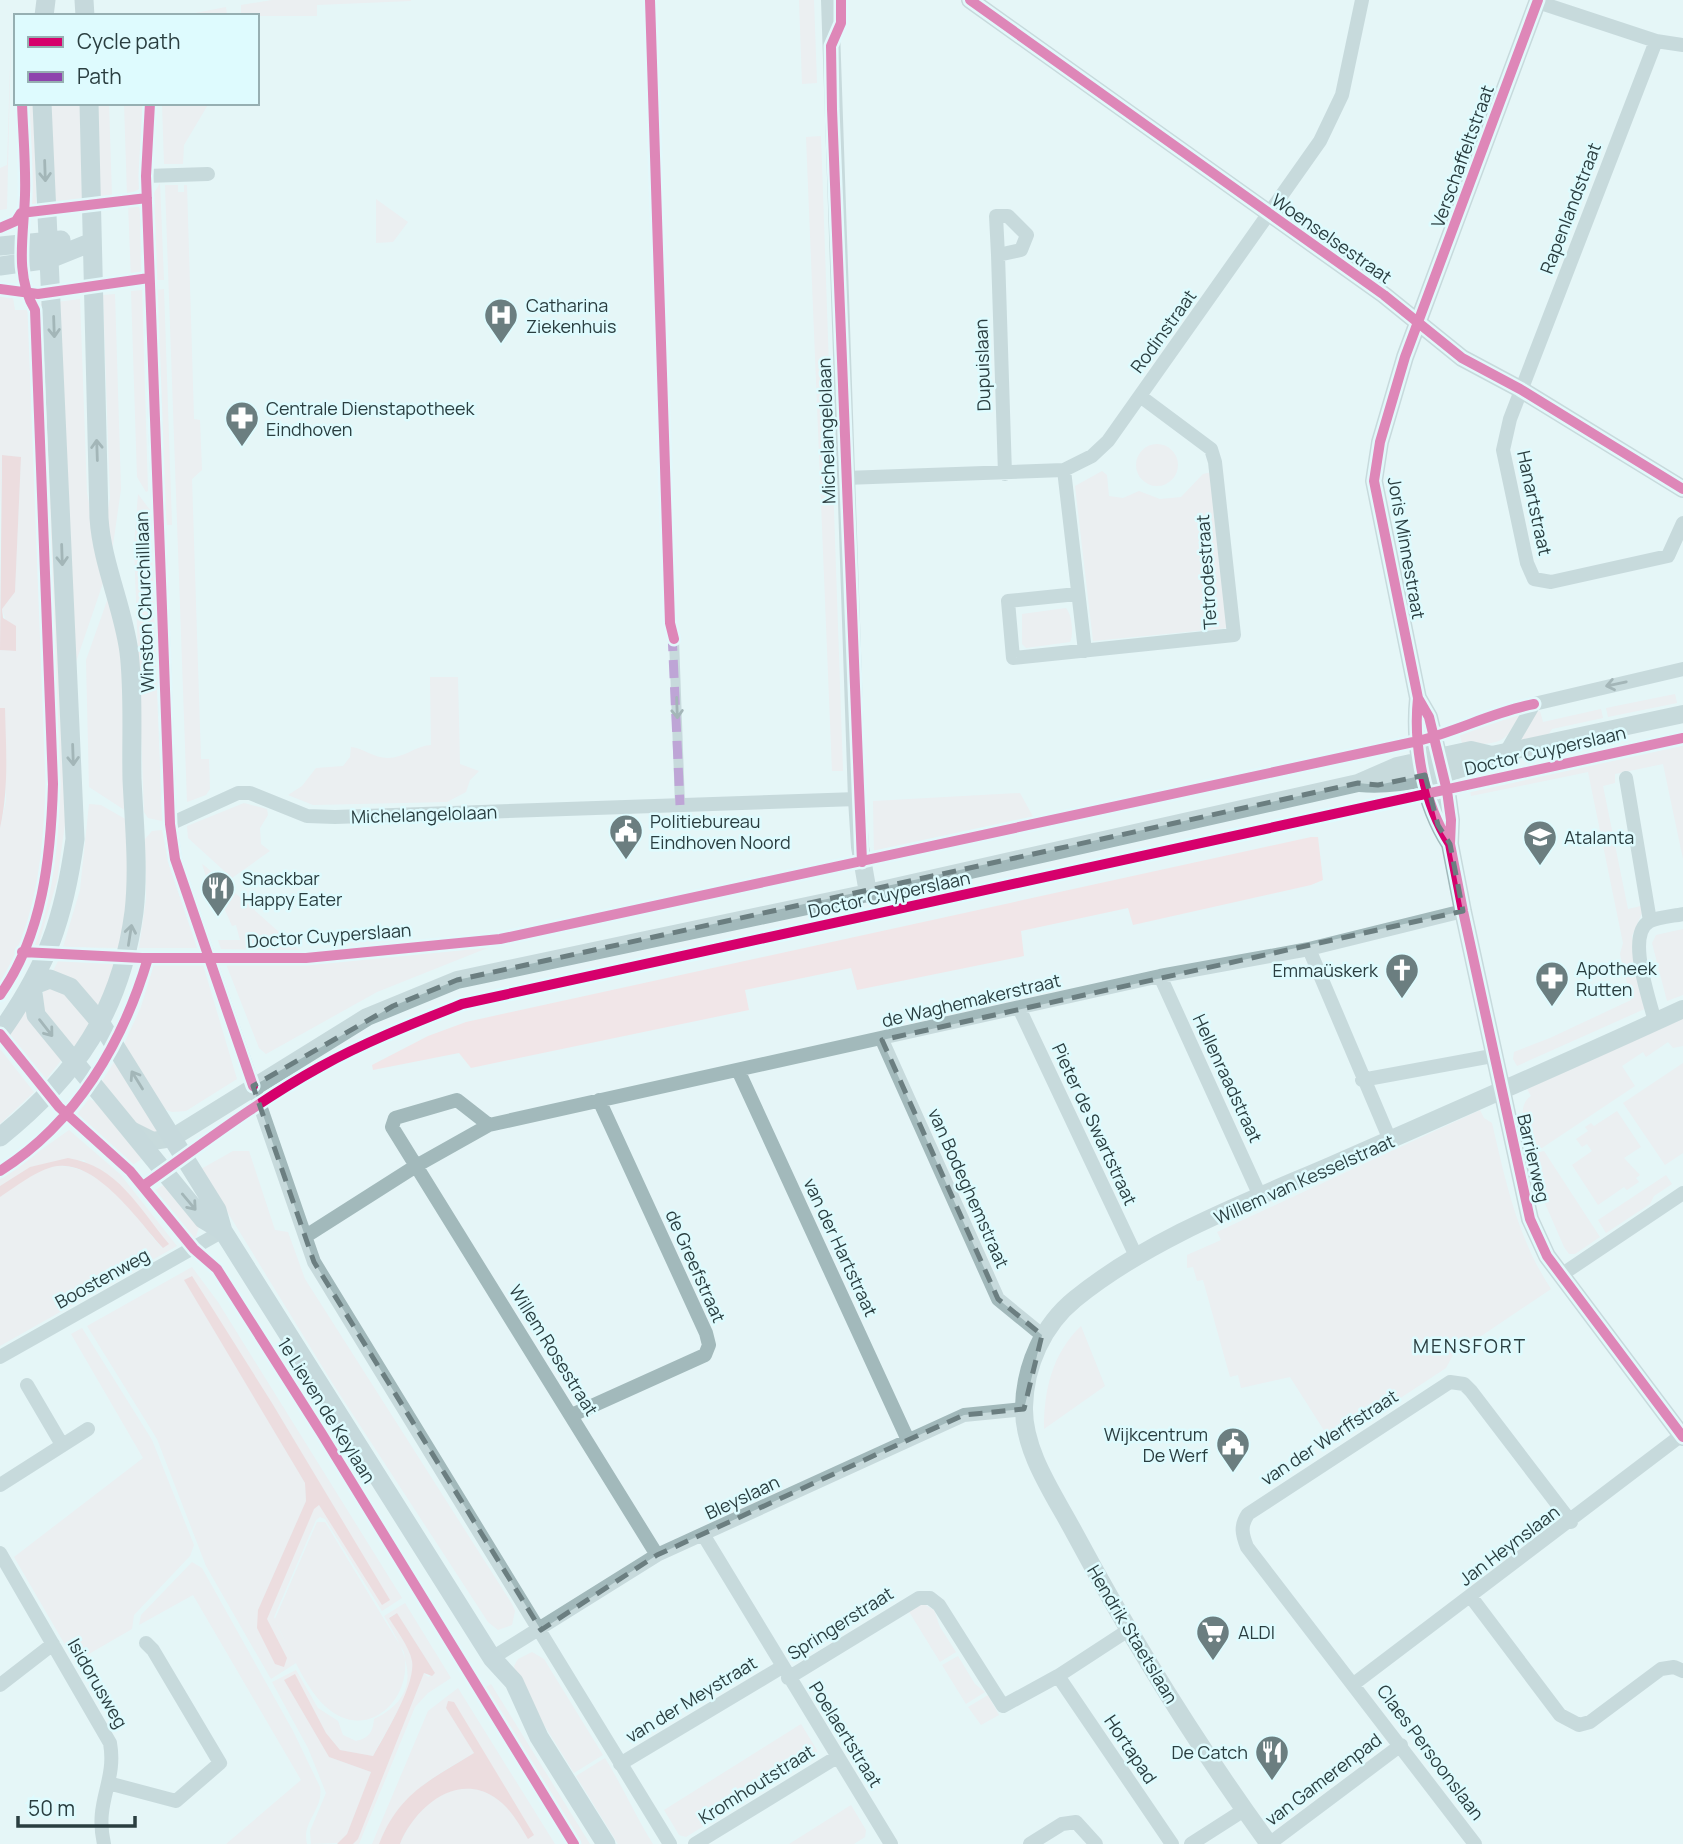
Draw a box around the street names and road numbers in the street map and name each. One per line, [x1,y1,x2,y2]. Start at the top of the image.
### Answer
street label: Verschaffeltstraat [1425,81,1499,231]
street label: Rapenlandstraat [1534,139,1606,277]
street label: Woenselsestraat [1267,188,1397,288]
street label: Rodinstraat [1125,284,1201,378]
street label: Dupuislaan [968,318,996,412]
street label: Michelangelolaan [811,357,841,505]
street label: Hanartstraat [1512,448,1558,558]
street label: Joris Minnestraat [1383,475,1431,621]
street label: Winston Churchilllaan [129,511,159,693]
street label: Tetrodestraat [1190,514,1222,630]
street label: Doctor Cuyperslaan [1462,720,1628,780]
street label: Michelangelolaan [350,799,498,829]
street label: Doctor Cuyperslaan [806,865,972,923]
street label: Doctor Cuyperslaan [246,917,412,953]
street label: de Waghemakerstraat [879,968,1063,1032]
street label: Hellenraadstraat [1188,1010,1268,1146]
street label: Pieter de Swartstraat [1047,1039,1143,1209]
street label: van Bodeghemstraat [923,1104,1015,1272]
street label: Barrierweg [1512,1112,1556,1204]
street label: Willem van Kesselstraat [1210,1128,1398,1230]
street label: van der Hartstraat [798,1174,884,1320]
street label: de Greefstraat [660,1206,732,1326]
street label: Boostenweg [51,1242,153,1314]
street label: Willem Rosestraat [504,1280,604,1420]
street label: 1e Lieven de Keylaan [272,1333,382,1487]
street label: van der Werffstraat [1256,1384,1402,1490]
street label: Bleyslaan [701,1469,783,1525]
street label: Jan Heynslaan [1454,1499,1564,1591]
street label: Hendrik Staetslaan [1082,1560,1184,1708]
street label: Springerstraat [783,1581,897,1665]
street label: Isidorusweg [63,1634,133,1732]
street label: van der Meystraat [621,1650,761,1748]
street label: Poelaertstraat [804,1677,888,1791]
street label: Claes Persoonslaan [1372,1679,1490,1825]
street label: Hortapad [1099,1710,1163,1788]
street label: van Gamerenpad [1260,1727,1386,1831]
street label: Kromhoutstraat [694,1739,818,1829]

